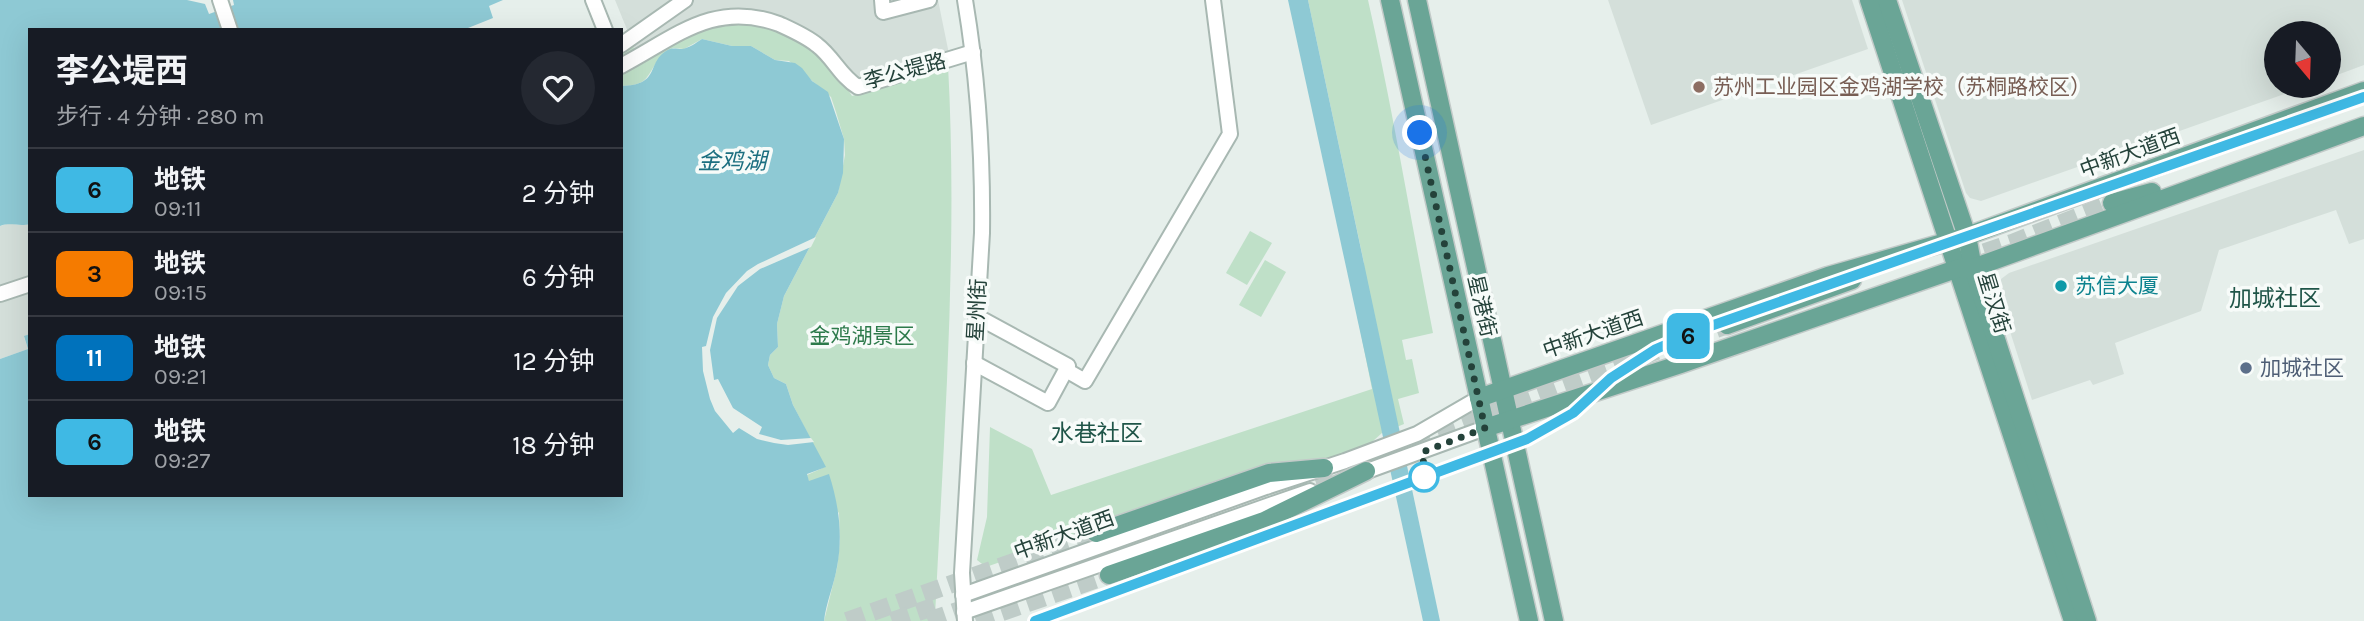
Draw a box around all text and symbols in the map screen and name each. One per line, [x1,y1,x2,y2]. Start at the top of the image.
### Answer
north arrow [2264,21,2342,98]
map controls [2264,21,2341,98]
street label: 李公堤路 [861,49,949,93]
button: heart [521,51,595,125]
text: 李公堤西 [56,52,188,90]
place label: 苏州工业园区金鸡湖学校（苏桐路校区） [1713,75,2091,99]
marker: 苏州工业园区金鸡湖学校（苏桐路校区） [1691,79,1707,95]
text: 步行 · 4 分钟 · 280 m [56,103,264,130]
your location [1402,115,1437,150]
street label: 中新大道西 [2077,124,2183,182]
water label: 金鸡湖 [698,148,770,175]
text: 地铁 [154,164,206,195]
text: 6 [87,176,102,204]
text: 2 分钟 [522,178,595,209]
text: 09:11 [154,195,202,222]
text: 地铁 [154,248,206,279]
text: 3 [87,260,102,288]
text: 6 分钟 [522,262,595,293]
street label: 星汉街 [1973,269,2015,337]
street label: 星港街 [1463,273,1501,339]
place label: 苏信大厦 [2075,274,2159,298]
street label: 星州街 [963,278,991,342]
marker: 苏信大厦 [2053,278,2069,294]
text: 09:15 [154,279,207,306]
district label: 加城社区 [2229,285,2321,312]
street label: 中新大道西 [1539,306,1647,362]
line badge: 6 [1665,313,1711,359]
text: 6 [1681,322,1695,350]
park label: 金鸡湖景区 [810,324,915,348]
text: 地铁 [154,332,206,363]
text: 11 [86,344,103,372]
text: 12 分钟 [513,346,595,377]
place label: 加城社区 [2260,356,2344,380]
marker: 加城社区 [2238,360,2254,376]
text: 09:21 [154,363,207,390]
text: 地铁 [154,416,206,447]
district label: 水巷社区 [1051,420,1143,447]
text: 6 [87,428,102,456]
text: 18 分钟 [512,430,595,461]
text: 09:27 [154,447,210,474]
unlabelled marker [1409,462,1439,492]
street label: 中新大道西 [1011,506,1117,564]

